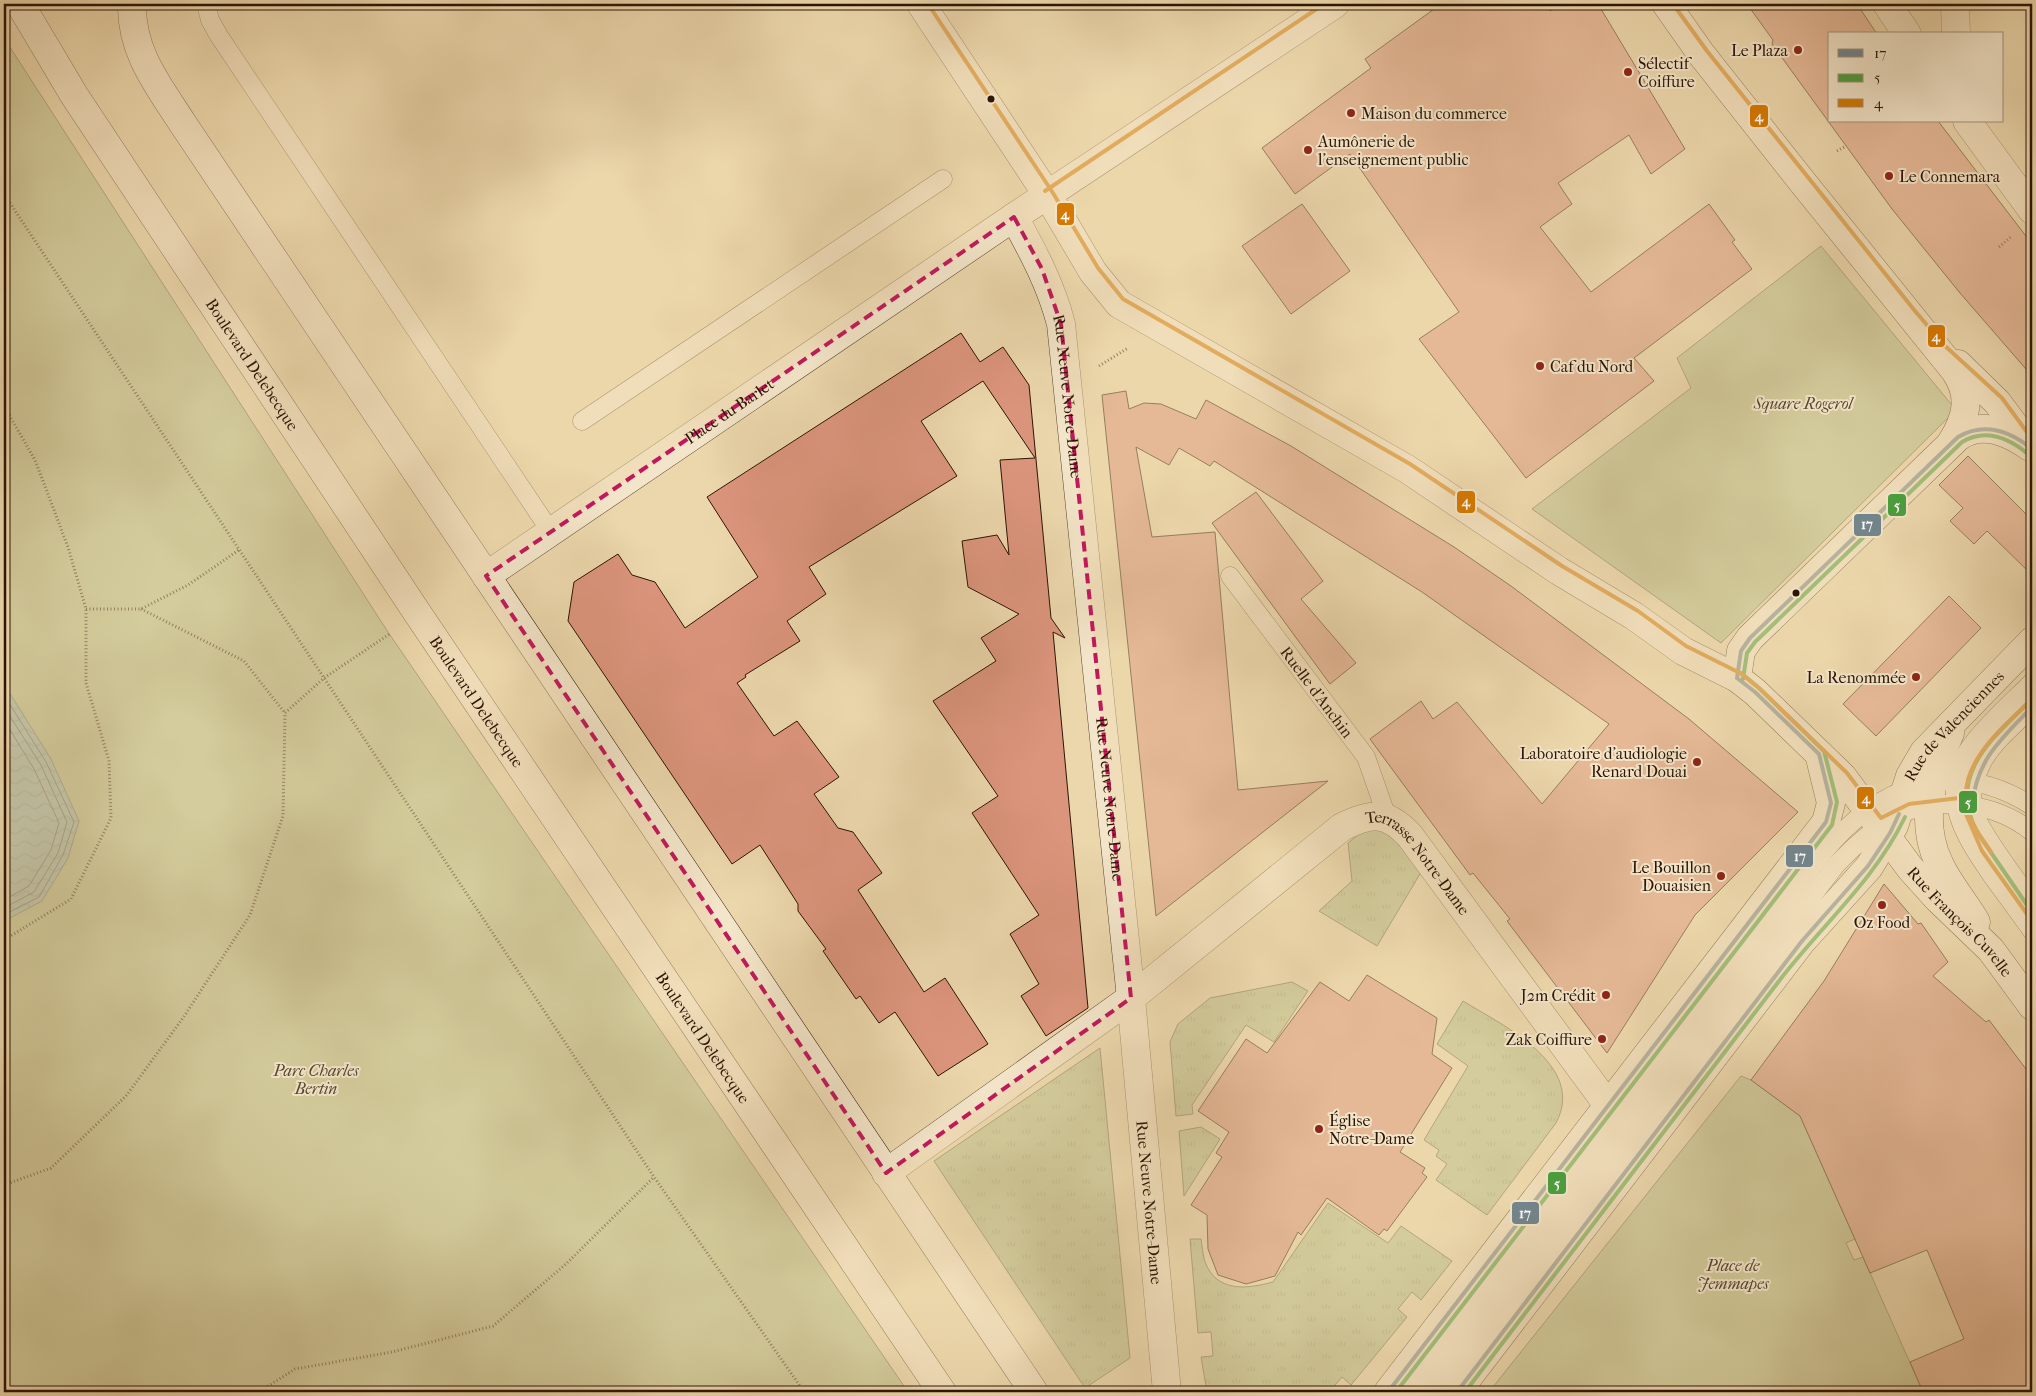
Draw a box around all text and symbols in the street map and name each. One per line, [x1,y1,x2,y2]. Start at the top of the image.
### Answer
legend [1828,32,2004,122]
place label: Le Plaza [1731,41,1789,60]
marker: Le Plaza [1792,44,1804,56]
text: 17 [1874,44,1887,62]
place label: Sélectif Coiffure [1638,54,1695,91]
marker: Sélectif Coiffure [1622,66,1634,78]
text: 5 [1874,68,1880,86]
unlabelled marker [986,94,996,104]
text: 4 [1874,94,1884,112]
place label: Maison du commerce [1361,104,1507,123]
line badge: 4 [1749,104,1769,128]
marker: Maison du commerce [1345,107,1357,119]
text: 4 [1754,108,1764,125]
place label: Aumônerie de l'enseignement public [1317,132,1468,169]
marker: Aumônerie de l'enseignement public [1302,144,1314,156]
place label: Le Connemara [1899,167,2001,186]
marker: Le Connemara [1883,170,1895,182]
line badge: 4 [1056,202,1075,226]
text: 4 [1060,206,1070,223]
street label: Boulevard Delebecque [202,295,303,434]
street label: Rue Neuve Notre-Dame [1049,312,1086,479]
line badge: 4 [1927,324,1946,348]
text: 4 [1931,328,1941,345]
place label: Caf du Nord [1550,357,1633,376]
marker: Caf du Nord [1534,360,1546,372]
street label: Place du Barlet [681,374,778,448]
park label: Square Rogerol [1753,394,1854,413]
line badge: 4 [1456,490,1476,514]
text: 4 [1461,493,1471,510]
line badge: 5 [1887,493,1907,517]
text: 5 [1894,497,1900,514]
line badge: 17 [1853,513,1882,537]
text: 17 [1861,516,1873,533]
unlabelled marker [1791,588,1801,598]
street label: Boulevard Delebecque [426,632,528,771]
street label: Ruelle d'Anchin [1276,643,1358,742]
street label: Rue de Valenciennes [1900,667,2008,785]
place label: La Renommée [1807,668,1906,687]
marker: La Renommée [1910,671,1922,683]
street label: Rue Neuve Notre-Dame [1092,716,1128,882]
place label: Laboratoire d'audiologie Renard Douai [1520,744,1687,781]
marker: Laboratoire d'audiologie Renard Douai [1691,756,1703,768]
line badge: 4 [1856,786,1875,810]
text: 4 [1861,790,1871,807]
line badge: 5 [1958,790,1978,814]
text: 5 [1965,794,1971,811]
street label: Terrasse Notre-Dame [1364,807,1474,919]
line badge: 17 [1785,844,1814,868]
text: 17 [1794,848,1806,865]
place label: Le Bouillon Douaisien [1632,858,1712,895]
street label: Rue François Cuvelle [1903,863,2016,981]
marker: Le Bouillon Douaisien [1715,870,1727,882]
marker: Oz Food [1876,899,1888,911]
place label: Oz Food [1854,913,1911,932]
street label: Boulevard Delebecque [652,968,754,1107]
place label: J2m Crédit [1519,986,1596,1005]
marker: J2m Crédit [1600,989,1612,1001]
place label: Zak Coiffure [1505,1030,1592,1049]
marker: Zak Coiffure [1596,1033,1608,1045]
park label: Parc Charles Bertin [272,1061,360,1098]
place label: Église Notre-Dame [1329,1110,1414,1148]
street label: Rue Neuve Notre-Dame [1132,1120,1166,1285]
marker: Église Notre-Dame [1313,1123,1325,1135]
line badge: 5 [1547,1171,1567,1195]
text: 5 [1554,1175,1560,1192]
line badge: 17 [1511,1201,1540,1225]
text: 17 [1519,1205,1531,1222]
park label: Place de Jemmapes [1697,1256,1770,1293]

